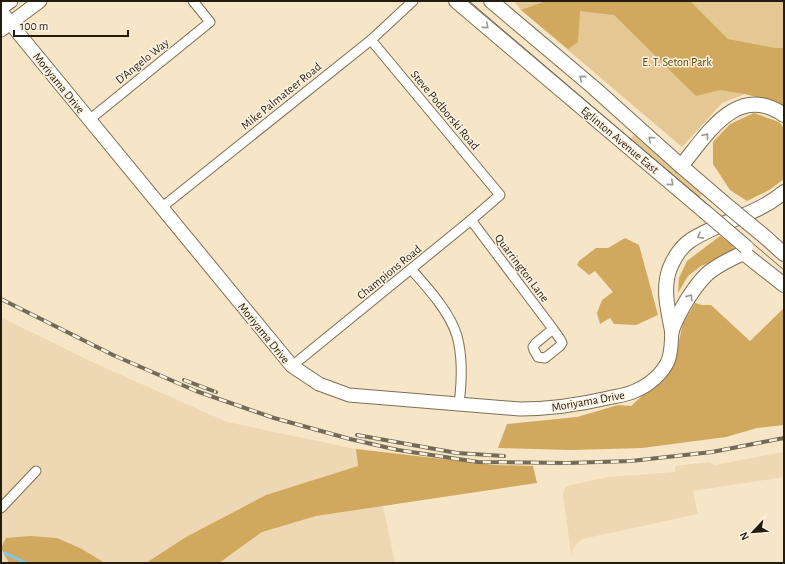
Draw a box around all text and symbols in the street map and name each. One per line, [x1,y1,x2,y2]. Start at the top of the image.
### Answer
scale bar [14,12,128,38]
text: 100 m [20,20,48,32]
one-way arrow [481,22,489,29]
street label: D'Angelo Way [113,36,172,87]
street label: Moriyama Drive [30,50,87,116]
park label: E. T. Seton Park [642,56,712,68]
street label: Mike Palmateer Road [239,60,323,132]
street label: Steve Podborski Road [408,68,482,152]
one-way arrow [579,75,586,82]
street label: Eglinton Avenue East [579,104,661,176]
one-way arrow [701,133,708,140]
one-way arrow [648,137,655,144]
one-way arrow [666,178,673,185]
one-way arrow [697,231,704,238]
street label: Quarrington Lane [492,232,551,305]
street label: Champions Road [355,243,423,301]
one-way arrow [685,294,692,301]
street label: Moriyama Drive [235,300,292,366]
street label: Moriyama Drive [550,389,626,414]
north arrow [733,512,773,552]
text: N [738,530,751,542]

